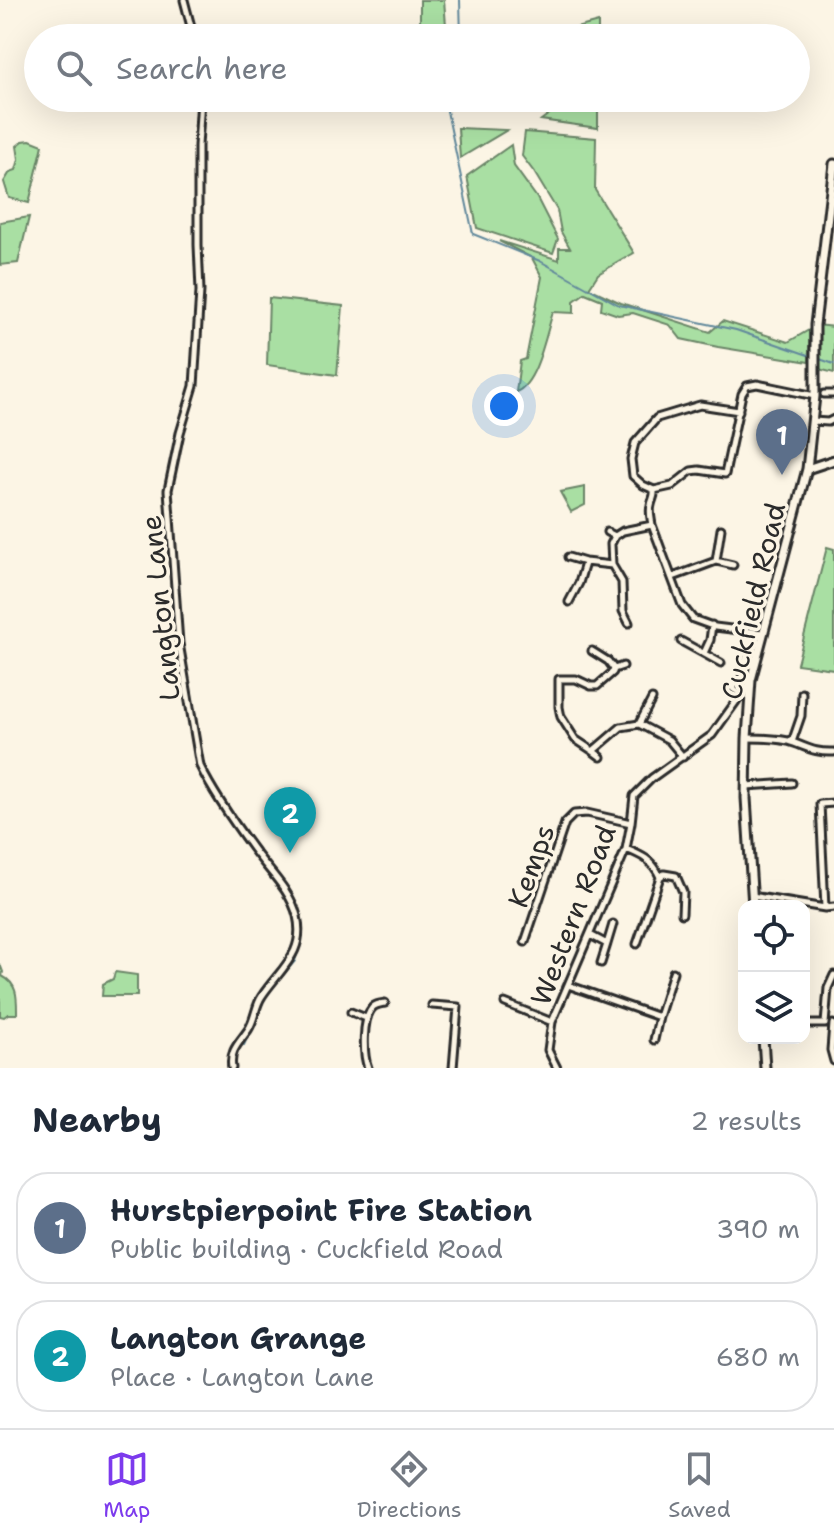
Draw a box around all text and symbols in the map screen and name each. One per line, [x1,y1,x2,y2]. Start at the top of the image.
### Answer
search box [24,24,810,112]
icon: search [52,46,96,90]
text: Search here [116,48,287,89]
your location [484,386,524,426]
pin: 1 [756,409,808,475]
street label: Cuckfield Road [712,499,794,703]
street label: Langton Lane [131,513,189,703]
pin: 2 [264,787,316,853]
street label: Kemps [498,819,564,913]
street label: Western Road [521,819,625,1011]
map controls [738,900,810,1044]
button: locate [738,900,810,972]
button: layers [738,972,810,1044]
text: Nearby [32,1097,162,1143]
text: 2 results [690,1103,802,1138]
text: Hurstpierpoint Fire Station [110,1190,532,1231]
text: 1 [54,1211,66,1246]
text: 390 m [716,1211,800,1246]
text: Public building · Cuckfield Road [110,1231,503,1266]
text: Langton Grange [110,1318,366,1359]
text: 2 [51,1339,69,1374]
text: 680 m [716,1339,800,1374]
text: Place · Langton Lane [110,1359,375,1394]
tab: Map [103,1447,150,1524]
tab: Directions [357,1447,462,1524]
tab: Saved [668,1447,731,1524]

